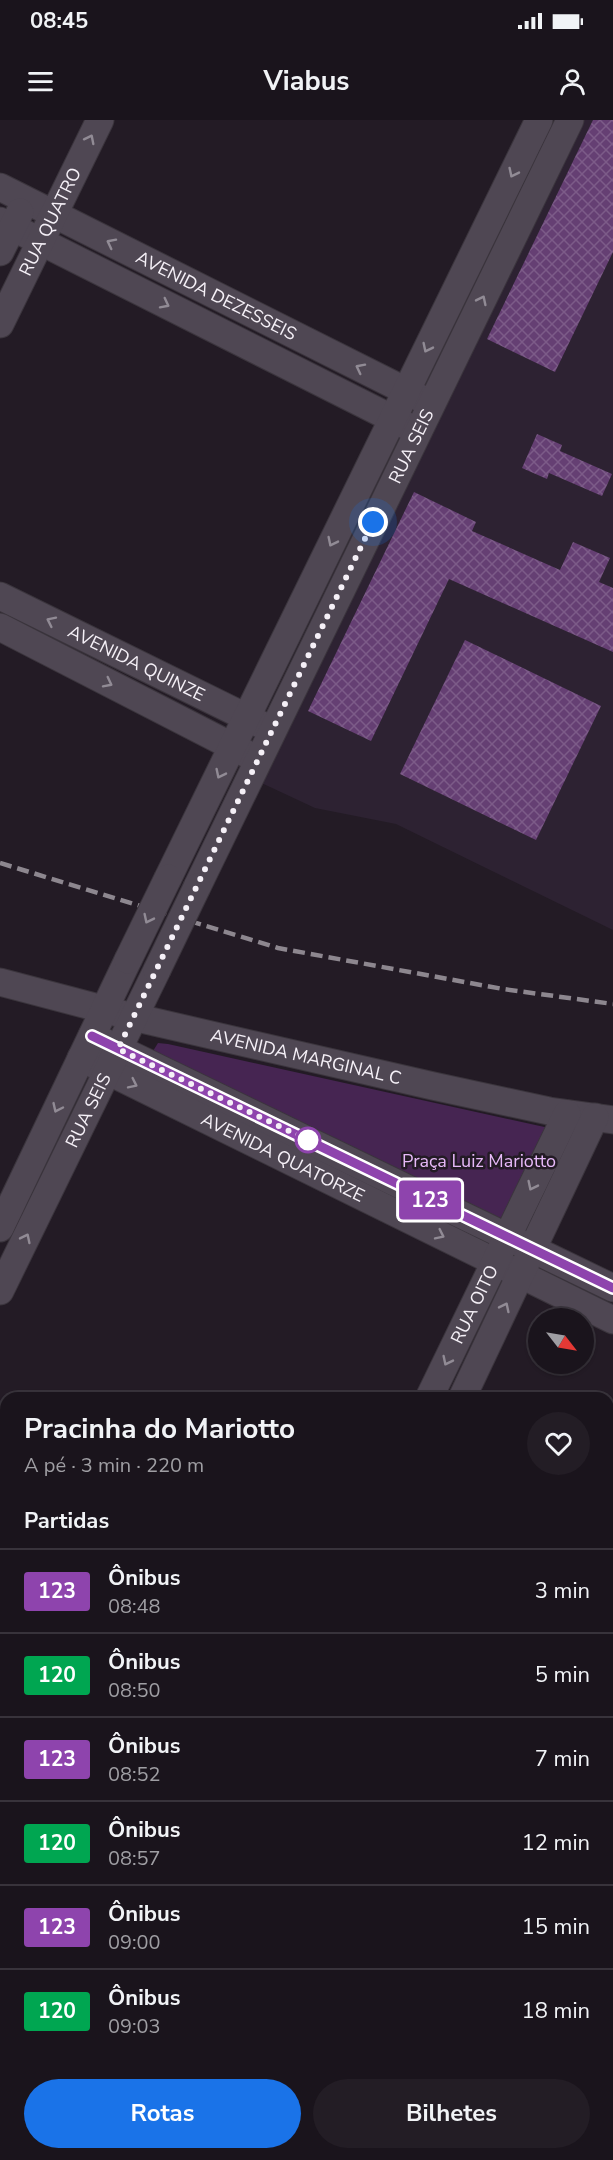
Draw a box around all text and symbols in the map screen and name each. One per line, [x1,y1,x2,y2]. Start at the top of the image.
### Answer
text: 08:45 [30,6,88,36]
text: Viabus [264,63,349,100]
icon: menu [24,65,57,98]
icon: person [556,65,589,98]
one-way arrow [83,134,95,145]
street label: RUA QUATRO [13,163,87,280]
one-way arrow [509,166,521,177]
one-way arrow [106,239,117,251]
street label: AVENIDA DEZESSEIS [132,245,301,346]
one-way arrow [475,296,487,307]
one-way arrow [159,297,169,308]
one-way arrow [423,341,435,352]
one-way arrow [356,364,367,376]
street label: RUA SEIS [383,405,440,488]
your location [358,507,388,537]
one-way arrow [328,535,340,546]
one-way arrow [46,617,57,628]
street label: AVENIDA QUINZE [64,619,209,707]
one-way arrow [102,675,113,687]
one-way arrow [215,767,227,778]
one-way arrow [144,913,155,923]
street label: AVENIDA MARGINAL C [208,1023,404,1090]
street label: RUA SEIS [60,1069,117,1152]
one-way arrow [127,1076,138,1088]
one-way arrow [53,1101,65,1112]
street label: AVENIDA QUATORZE [197,1107,369,1208]
unlabelled marker [295,1127,321,1153]
park label: Praça Luiz Mariotto [402,1149,556,1173]
one-way arrow [527,1179,539,1190]
line badge: 123 [396,1180,464,1220]
text: 123 [411,1186,449,1214]
one-way arrow [434,1228,445,1240]
one-way arrow [18,1233,30,1244]
street label: RUA OITO [445,1261,504,1348]
one-way arrow [498,1303,510,1314]
north arrow [528,1308,594,1374]
map controls [528,1308,594,1374]
one-way arrow [443,1355,455,1366]
text: Pracinha do Mariotto [24,1410,295,1448]
button: heart [527,1412,590,1475]
text: A pé · 3 min · 220 m [24,1452,204,1479]
text: Partidas [24,1506,109,1536]
text: Ônibus [108,1563,180,1593]
text: 3 min [535,1576,590,1606]
text: 123 [38,1577,76,1605]
text: 08:48 [108,1593,161,1620]
text: Ônibus [108,1647,180,1677]
text: 5 min [535,1660,590,1690]
text: 120 [38,1661,76,1689]
text: 08:50 [108,1677,161,1704]
text: Ônibus [108,1731,180,1761]
text: 7 min [535,1744,590,1774]
text: 123 [38,1745,76,1773]
text: 08:52 [108,1761,161,1788]
text: Ônibus [108,1815,180,1845]
text: 12 min [522,1828,590,1858]
text: 120 [38,1829,76,1857]
text: 08:57 [108,1845,161,1872]
text: Ônibus [108,1899,180,1929]
text: 15 min [522,1912,590,1942]
text: 123 [38,1913,76,1941]
text: 09:00 [108,1929,161,1956]
text: Ônibus [108,1983,180,2013]
text: 18 min [522,1996,590,2026]
text: 120 [38,1997,76,2025]
text: 09:03 [108,2013,161,2040]
button: Rotas [24,2079,301,2148]
button: Bilhetes [313,2079,590,2148]

